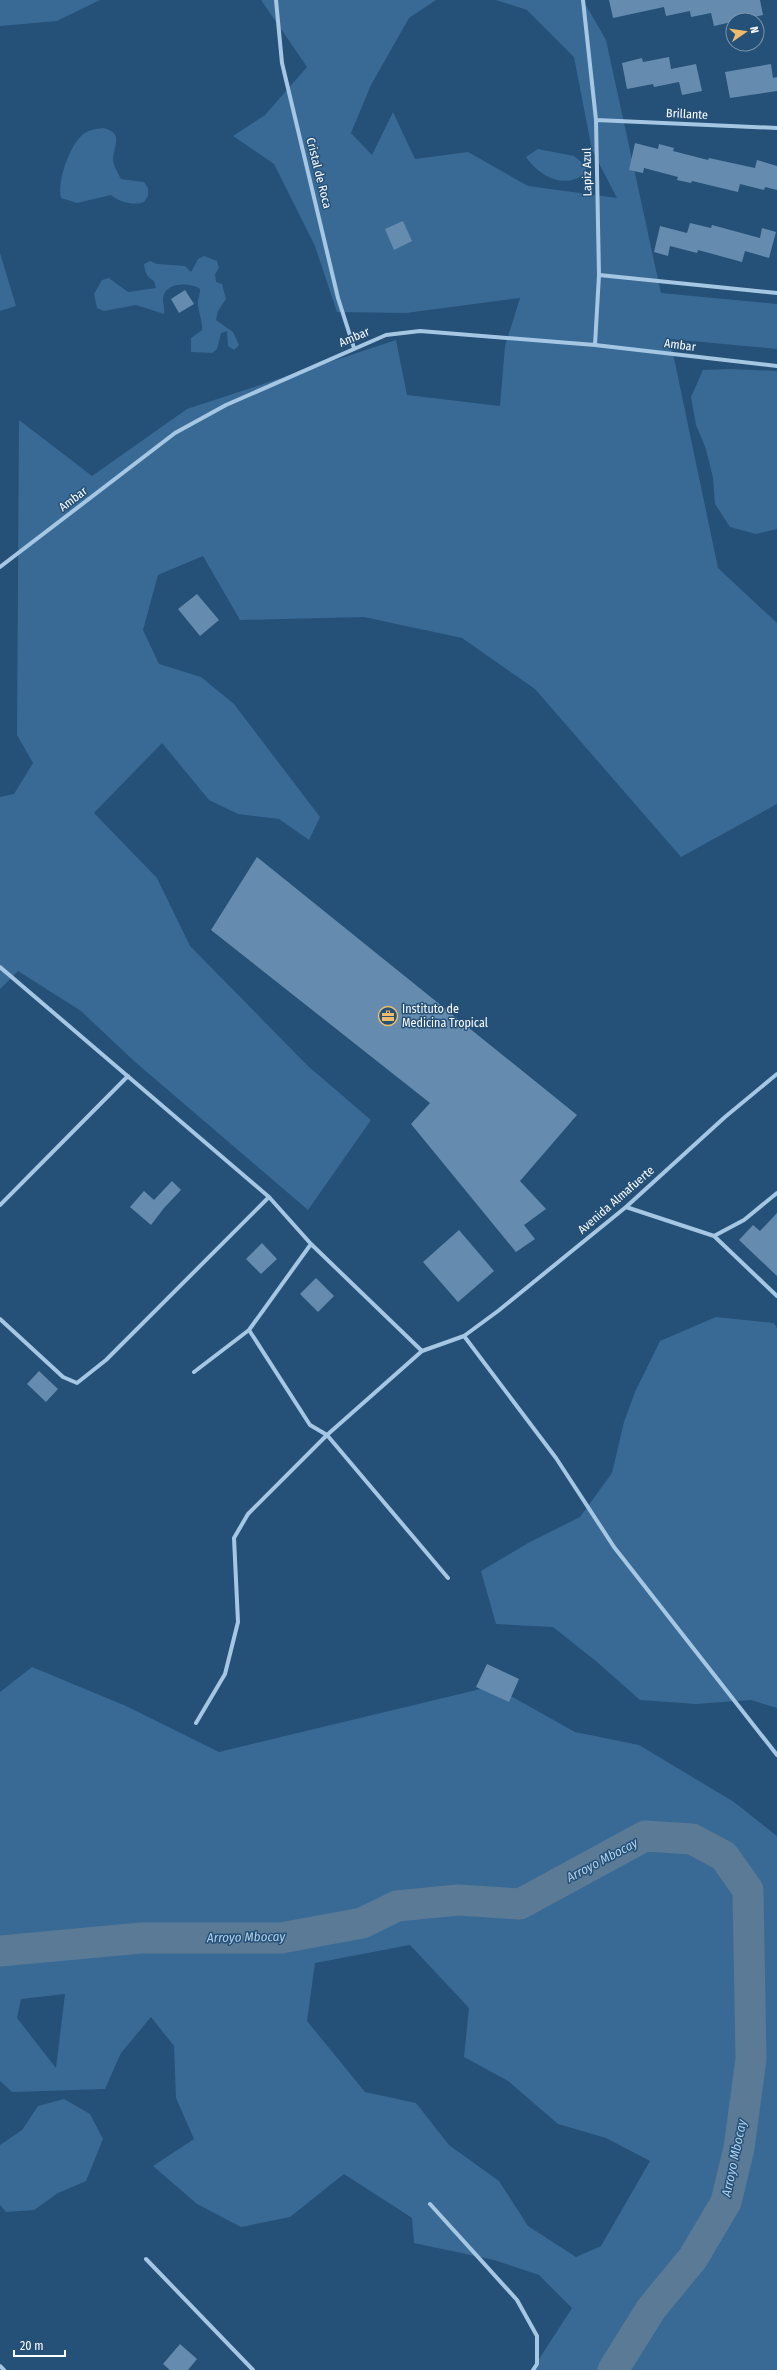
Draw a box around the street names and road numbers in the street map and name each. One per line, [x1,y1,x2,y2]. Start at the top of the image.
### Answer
street label: Brillante [666,106,708,122]
street label: Cristal de Roca [303,136,335,210]
street label: Lapiz Azul [580,148,594,196]
street label: Ambar [337,324,372,350]
street label: Ambar [663,336,697,354]
street label: Ambar [56,483,91,514]
street label: Avenida Almafuerte [575,1163,657,1237]

